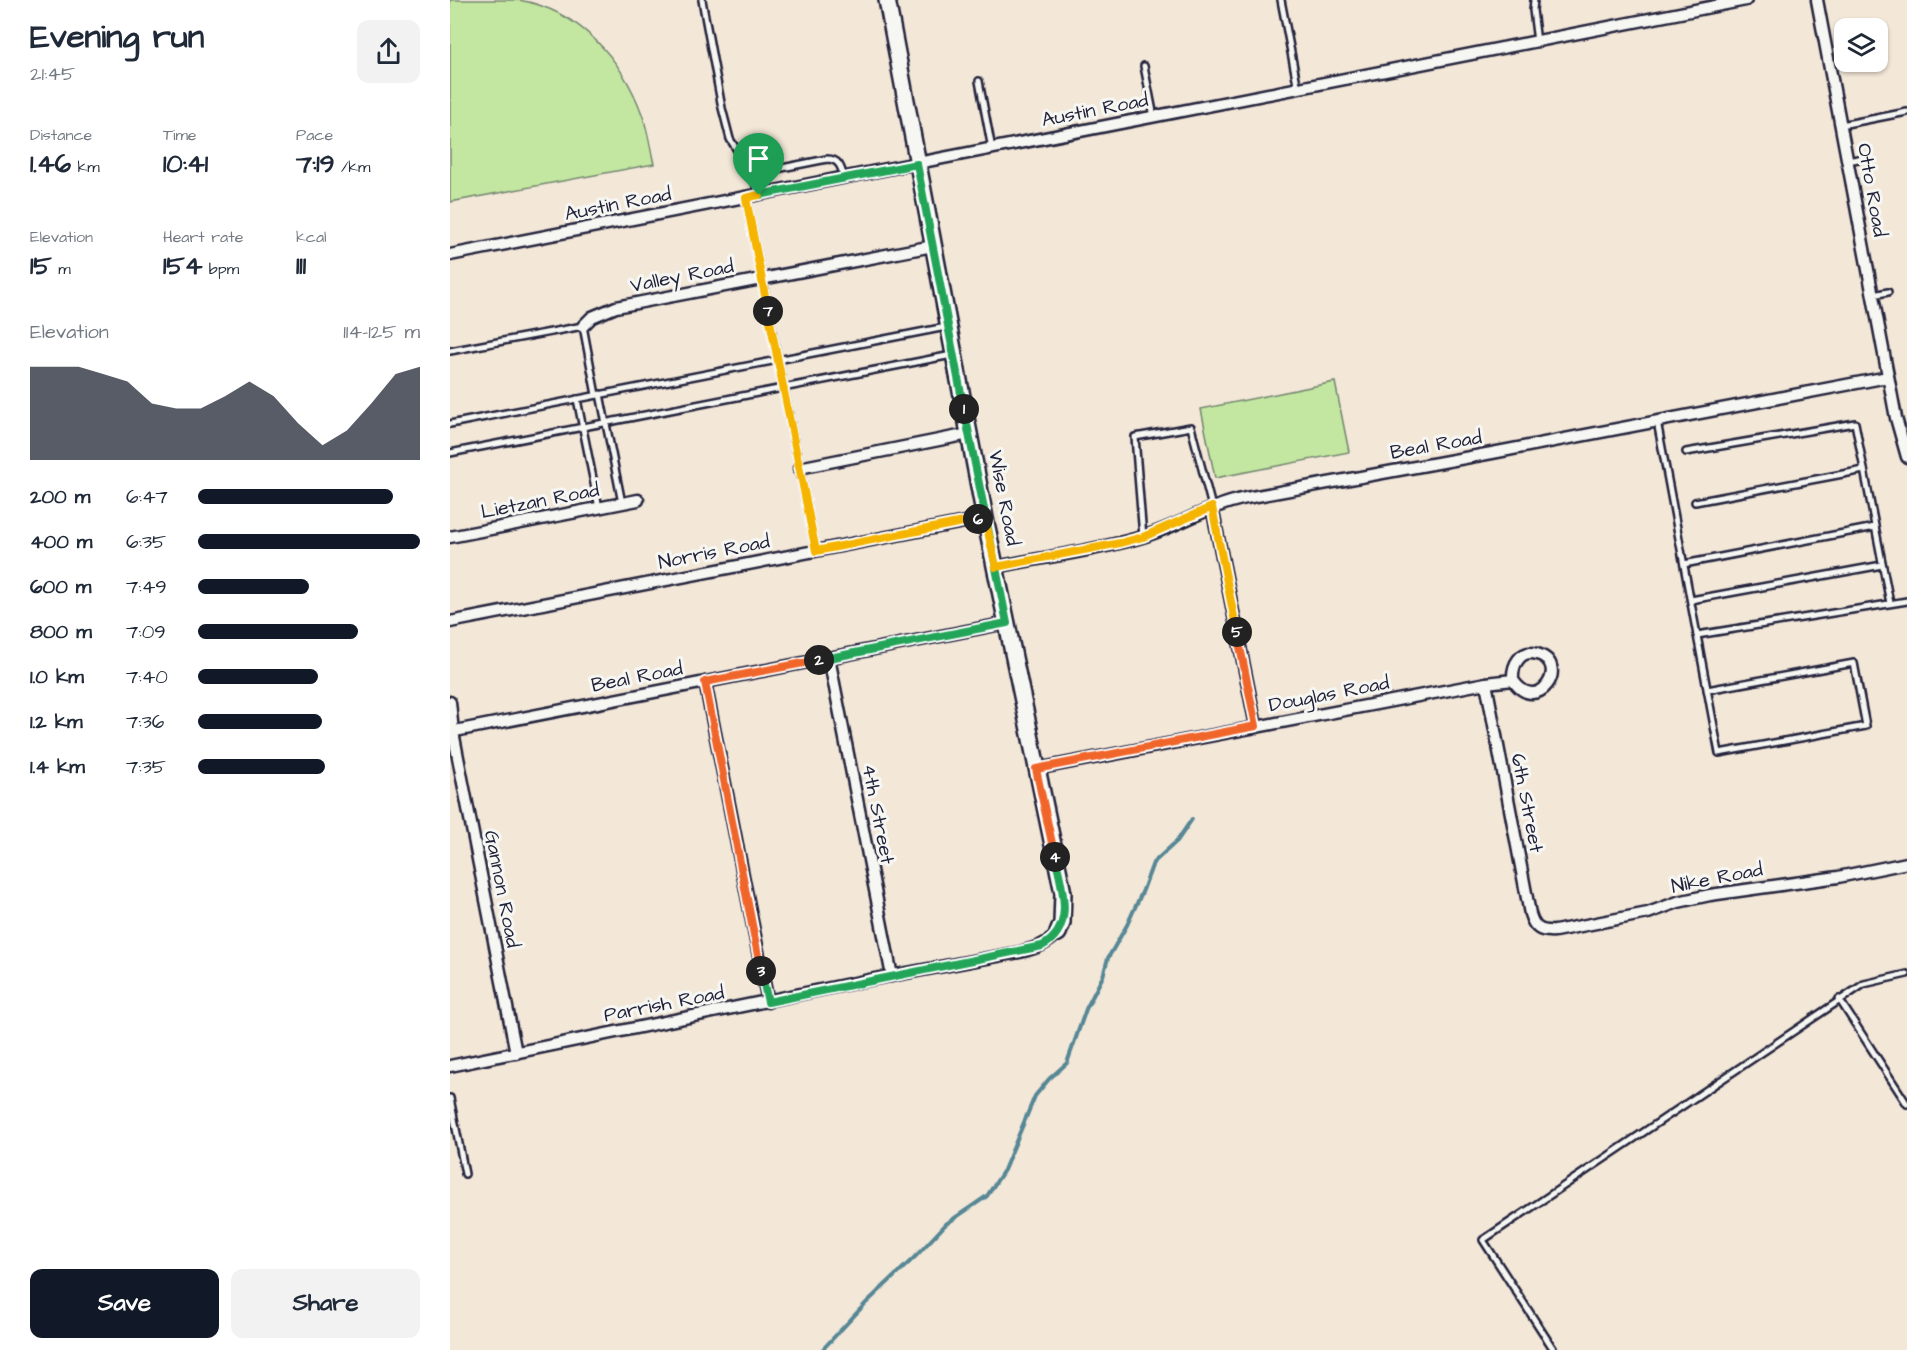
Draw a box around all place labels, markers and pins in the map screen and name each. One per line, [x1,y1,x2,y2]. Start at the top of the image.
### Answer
pin [733,133,784,195]
pin: 7 [753,296,783,326]
pin: 1 [949,394,979,424]
pin: 6 [963,504,993,534]
pin: 5 [1222,617,1252,647]
pin: 2 [804,645,834,675]
pin: 4 [1040,842,1070,872]
pin: 3 [746,956,776,986]

